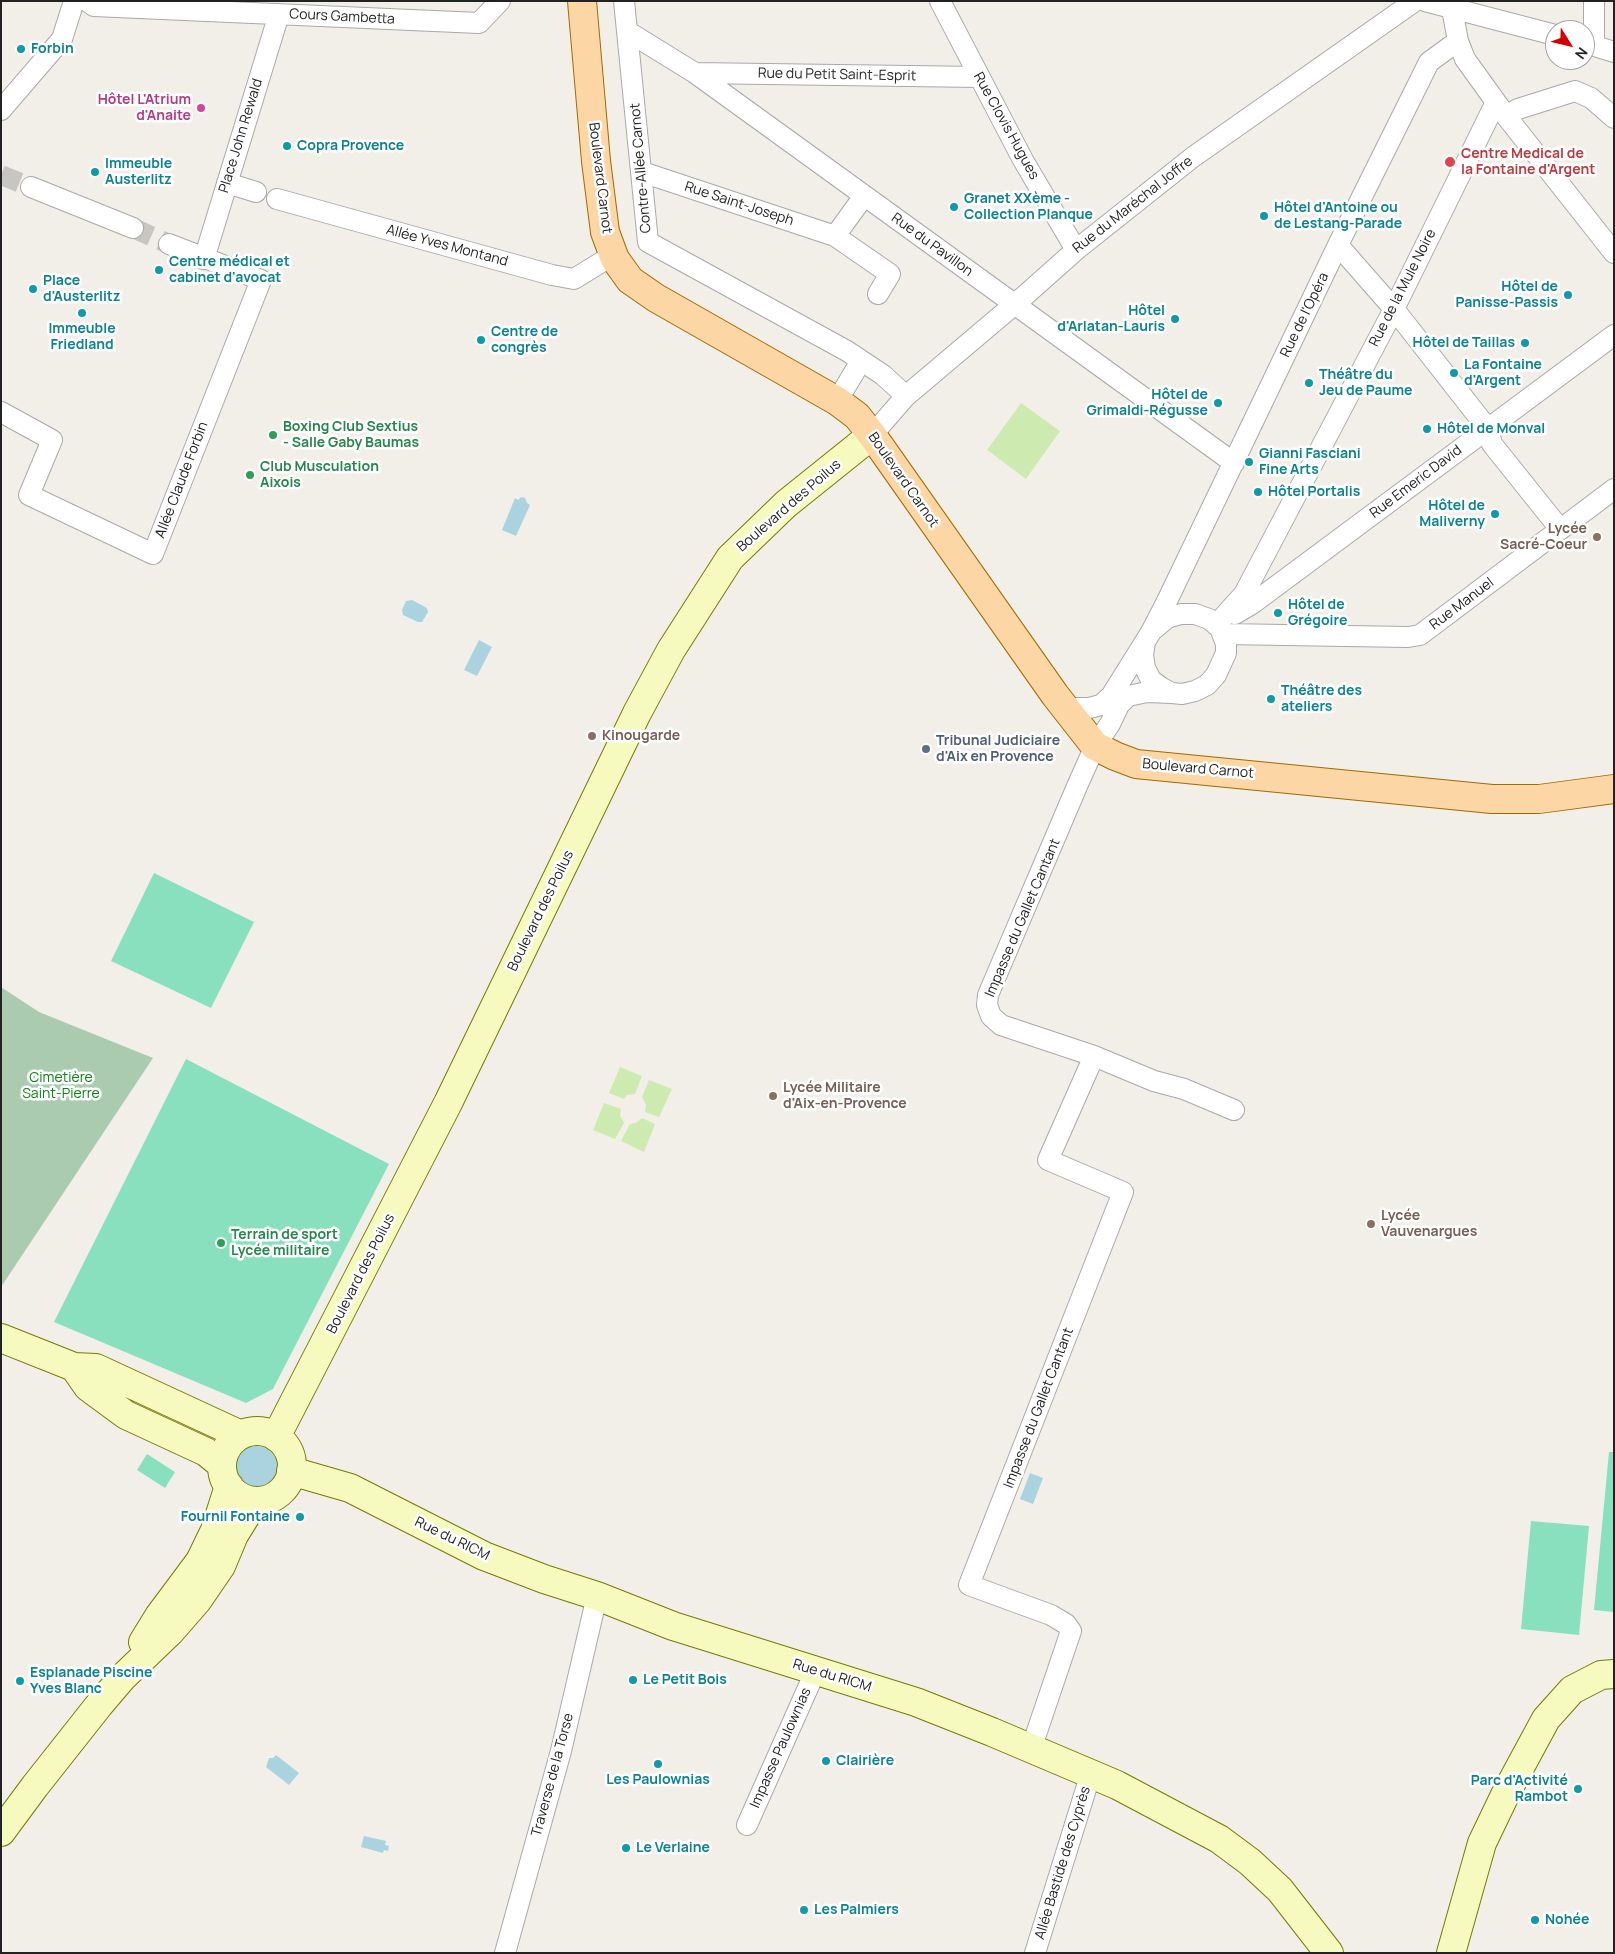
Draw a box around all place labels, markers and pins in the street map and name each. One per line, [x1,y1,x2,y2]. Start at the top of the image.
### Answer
place label: Forbin [31,41,74,57]
marker: Forbin [15,43,27,55]
place label: Hôtel L'Atrium d'Anaite [98,92,191,124]
marker: Hôtel L'Atrium d'Anaite [195,102,207,114]
place label: Copra Provence [297,138,404,154]
marker: Copra Provence [281,140,293,152]
place label: Centre Medical de la Fontaine d'Argent [1461,146,1595,178]
marker: Centre Medical de la Fontaine d'Argent [1443,155,1457,169]
place label: Immeuble Austerlitz [105,156,172,188]
marker: Immeuble Austerlitz [89,166,101,178]
place label: Granet XXème - Collection Planque [964,191,1093,223]
place label: Hôtel d'Antoine ou de Lestang-Parade [1274,200,1402,232]
marker: Granet XXème - Collection Planque [948,201,960,213]
marker: Hôtel d'Antoine ou de Lestang-Parade [1258,210,1270,222]
place label: Centre médical et cabinet d'avocat [169,254,290,286]
marker: Centre médical et cabinet d'avocat [153,264,165,276]
place label: Place d'Austerlitz [43,273,120,306]
place label: Hôtel de Panisse-Passis [1456,279,1558,312]
marker: Place d'Austerlitz [27,283,39,295]
marker: Hôtel de Panisse-Passis [1562,289,1574,301]
place label: Hôtel d'Arlatan-Lauris [1057,303,1165,336]
marker: Immeuble Friedland [76,307,88,319]
marker: Hôtel d'Arlatan-Lauris [1169,313,1181,325]
place label: Immeuble Friedland [48,321,116,354]
place label: Centre de congrès [491,324,558,357]
marker: Centre de congrès [475,334,487,346]
place label: Hôtel de Taillas [1413,335,1515,351]
marker: Hôtel de Taillas [1519,337,1531,349]
place label: La Fontaine d'Argent [1464,357,1542,390]
place label: Théâtre du Jeu de Paume [1319,367,1412,400]
marker: La Fontaine d'Argent [1448,367,1460,379]
marker: Théâtre du Jeu de Paume [1303,377,1315,389]
place label: Hôtel de Grimaldi-Régusse [1087,387,1208,420]
marker: Hôtel de Grimaldi-Régusse [1212,397,1224,409]
place label: Boxing Club Sextius - Salle Gaby Baumas [283,419,419,452]
place label: Hôtel de Monval [1437,421,1545,437]
marker: Hôtel de Monval [1421,423,1433,435]
marker: Boxing Club Sextius - Salle Gaby Baumas [267,429,279,441]
place label: Gianni Fasciani Fine Arts [1259,446,1361,478]
marker: Gianni Fasciani Fine Arts [1243,456,1255,468]
place label: Club Musculation Aixois [260,459,379,492]
marker: Club Musculation Aixois [244,469,256,481]
place label: Hôtel Portalis [1268,484,1360,500]
marker: Hôtel Portalis [1252,486,1264,498]
place label: Hôtel de Maliverny [1419,498,1485,530]
marker: Hôtel de Maliverny [1489,508,1501,520]
place label: Lycée Sacré-Coeur [1500,521,1587,554]
marker: Lycée Sacré-Coeur [1591,531,1603,543]
place label: Hôtel de Grégoire [1288,597,1347,630]
marker: Hôtel de Grégoire [1272,607,1284,619]
place label: Théâtre des ateliers [1281,683,1362,716]
marker: Théâtre des ateliers [1265,693,1277,705]
place label: Kinougarde [602,728,680,744]
marker: Kinougarde [586,730,598,742]
place label: Tribunal Judiciaire d'Aix en Provence [936,733,1060,766]
marker: Tribunal Judiciaire d'Aix en Provence [920,743,932,755]
place label: Lycée Militaire d'Aix-en-Provence [783,1080,907,1112]
marker: Lycée Militaire d'Aix-en-Provence [767,1090,779,1102]
place label: Lycée Vauvenargues [1381,1208,1477,1240]
marker: Lycée Vauvenargues [1365,1218,1377,1230]
place label: Terrain de sport Lycée militaire [231,1227,338,1260]
marker: Terrain de sport Lycée militaire [215,1237,227,1249]
place label: Fournil Fontaine [181,1509,290,1525]
marker: Fournil Fontaine [294,1511,306,1523]
place label: Esplanade Piscine Yves Blanc [30,1665,152,1698]
place label: Le Petit Bois [643,1672,727,1688]
marker: Le Petit Bois [627,1674,639,1686]
marker: Esplanade Piscine Yves Blanc [14,1675,26,1687]
place label: Clairière [836,1753,894,1769]
marker: Clairière [820,1755,832,1767]
marker: Les Paulownias [652,1758,664,1770]
place label: Les Paulownias [606,1772,710,1788]
place label: Parc d'Activité Rambot [1471,1773,1568,1805]
marker: Parc d'Activité Rambot [1572,1783,1584,1795]
place label: Le Verlaine [636,1840,710,1856]
marker: Le Verlaine [620,1842,632,1854]
place label: Les Palmiers [814,1902,899,1918]
marker: Les Palmiers [798,1904,810,1916]
place label: Nohée [1545,1912,1589,1928]
marker: Nohée [1529,1914,1541,1926]

